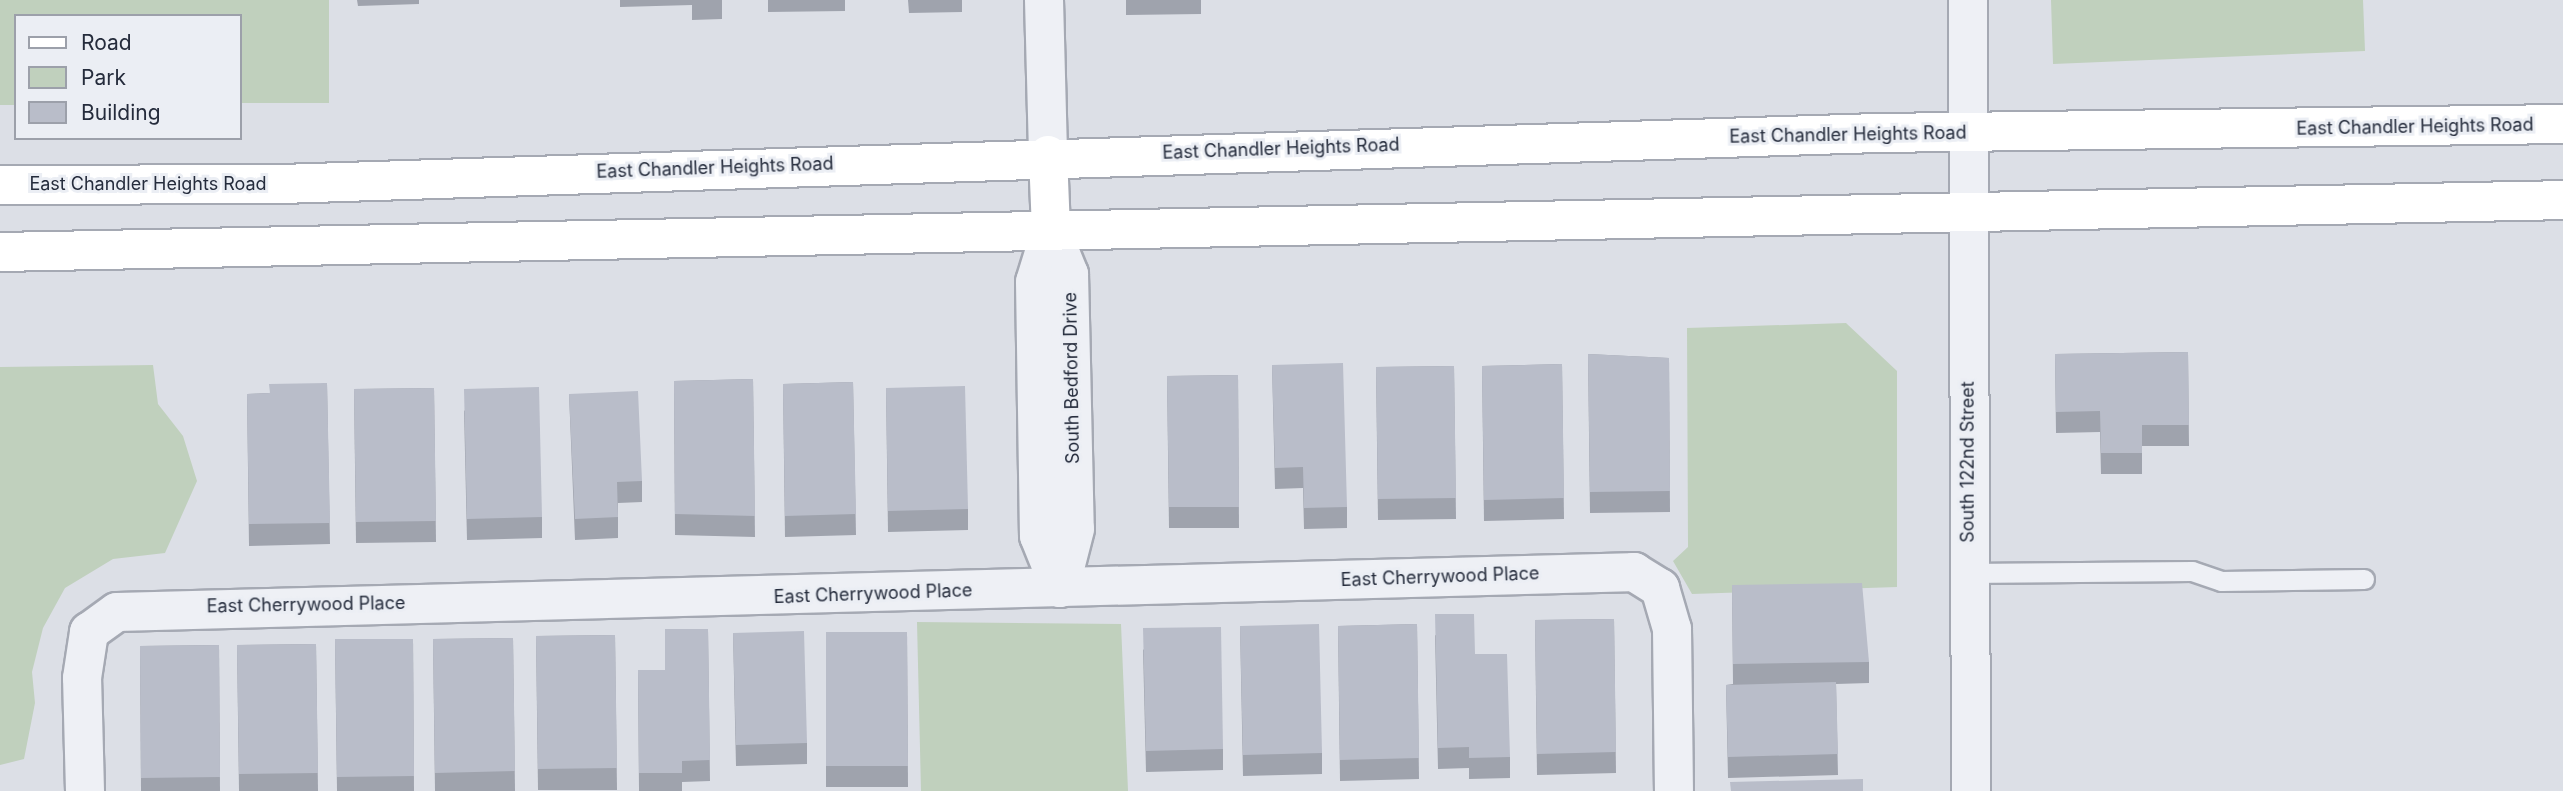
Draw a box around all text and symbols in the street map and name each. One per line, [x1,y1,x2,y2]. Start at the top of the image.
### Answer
legend [14,14,242,140]
text: Road [81,30,132,55]
text: Park [81,65,126,90]
text: Building [81,100,161,125]
street label: East Chandler Heights Road [2296,114,2534,140]
street label: East Chandler Heights Road [1729,122,1967,148]
street label: East Chandler Heights Road [1162,134,1400,164]
street label: East Chandler Heights Road [596,153,834,183]
street label: East Chandler Heights Road [29,173,267,195]
street label: South Bedford Drive [1060,292,1084,464]
street label: South 122nd Street [1957,381,1979,543]
street label: East Cherrywood Place [1340,563,1540,591]
street label: East Cherrywood Place [773,580,973,608]
street label: East Cherrywood Place [206,592,406,618]

